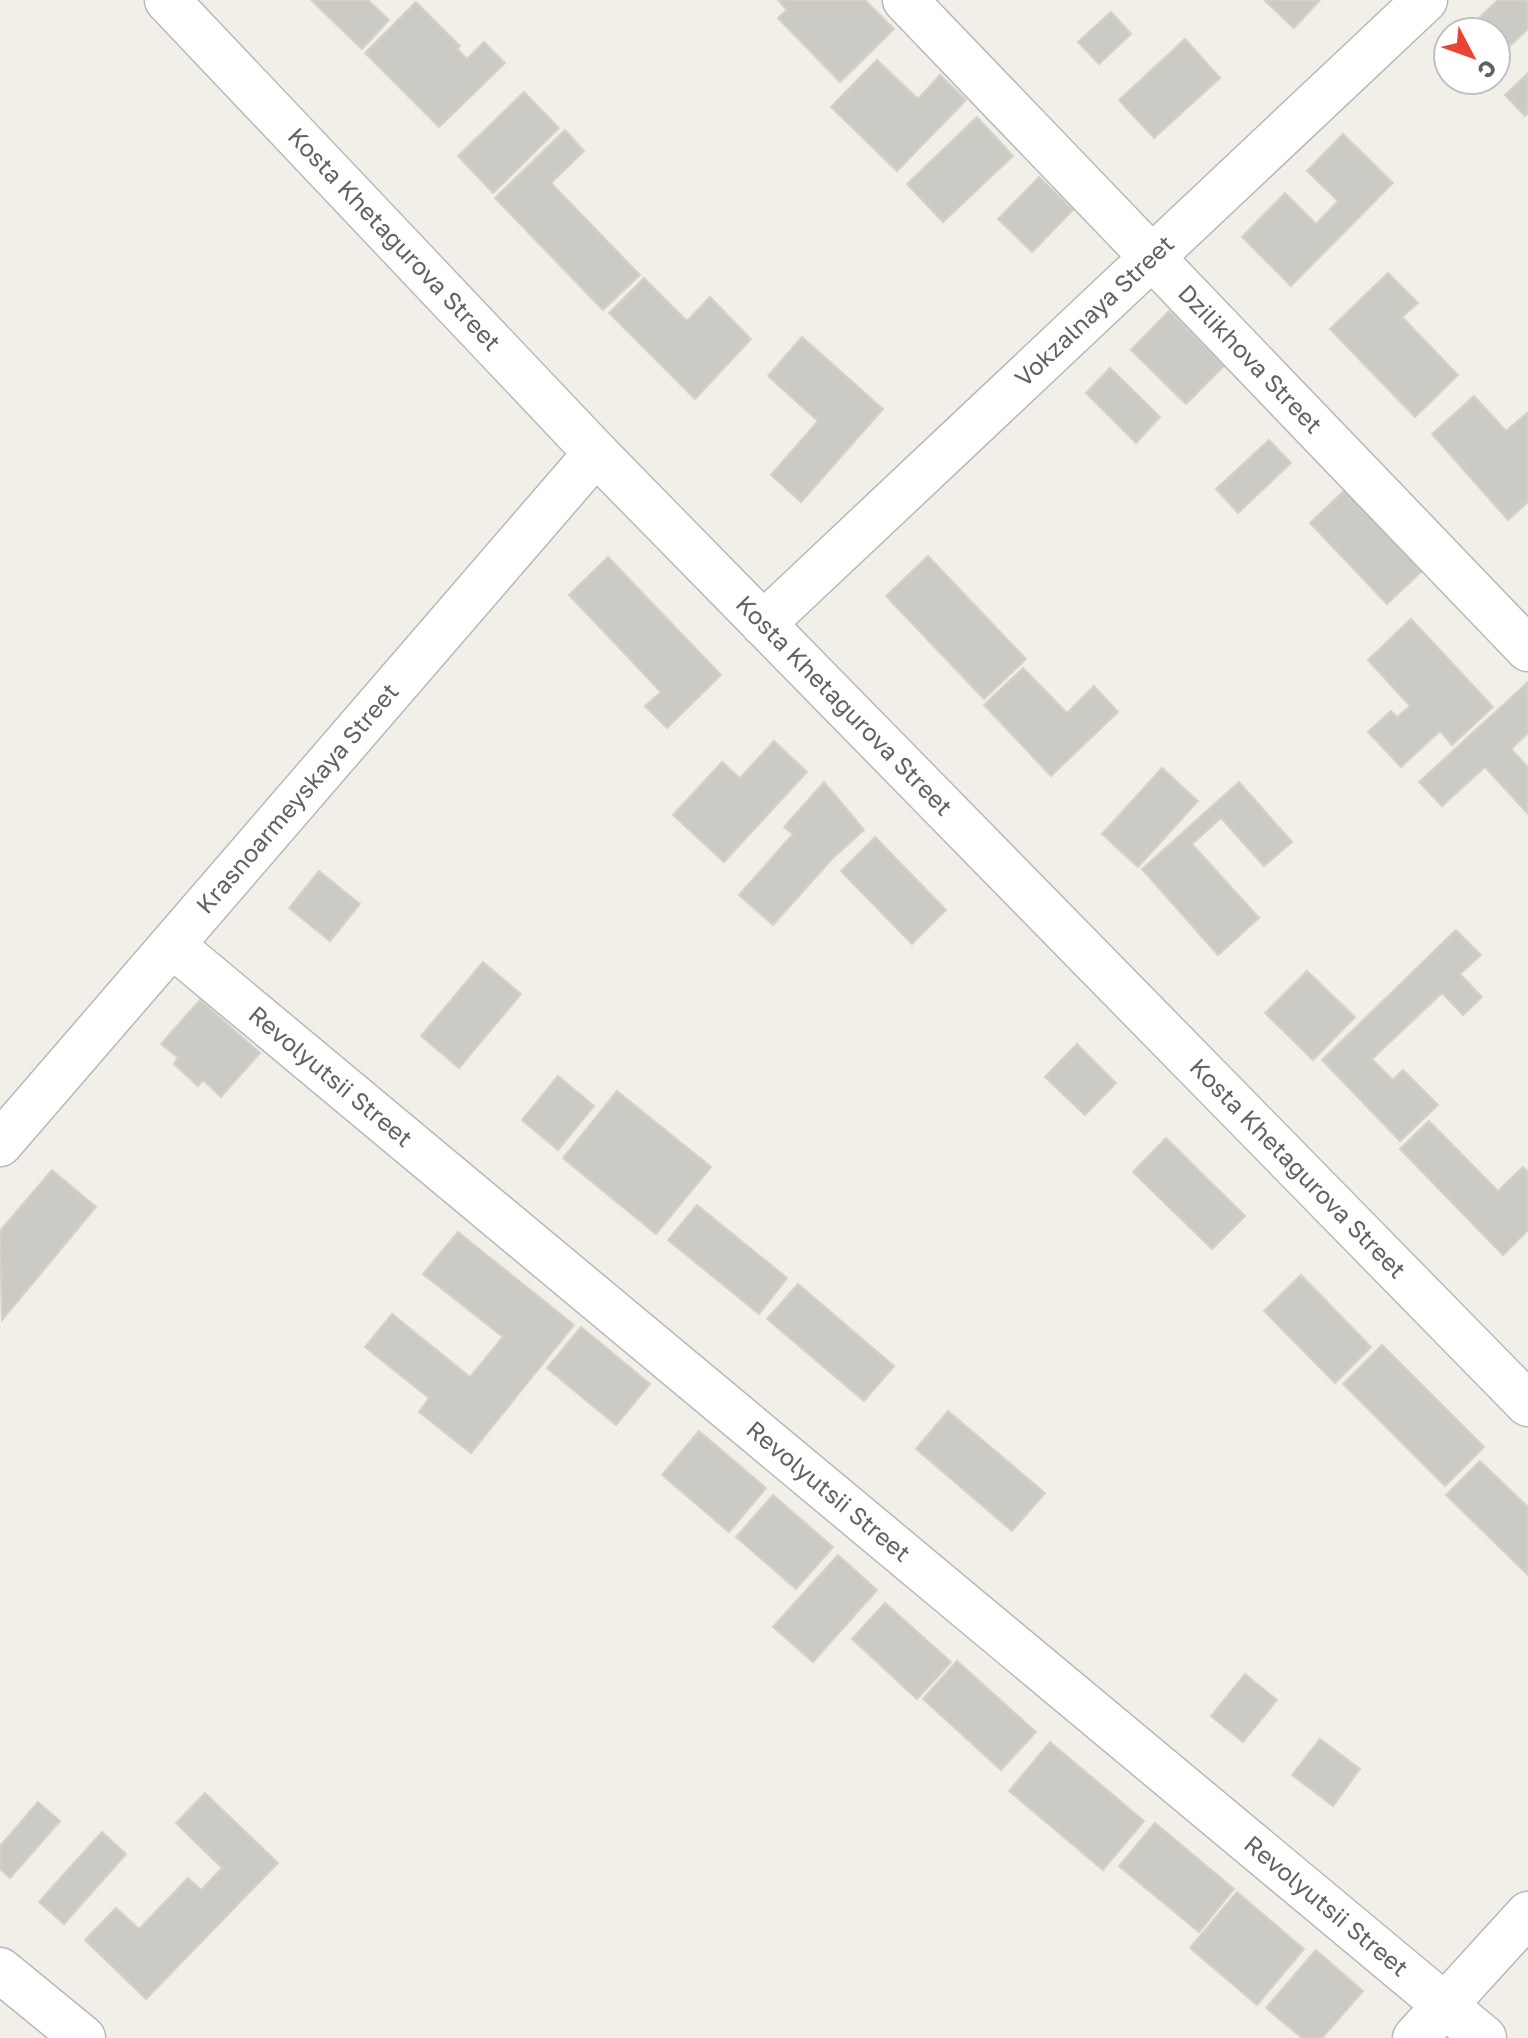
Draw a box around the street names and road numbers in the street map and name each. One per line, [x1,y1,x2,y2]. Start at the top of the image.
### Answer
street label: Kosta Khetagurova Street [283,121,507,356]
street label: Vokzalnaya Street [1008,228,1179,392]
street label: Dzilikhova Street [1173,278,1329,439]
street label: Kosta Khetagurova Street [731,589,959,821]
street label: Krasnoarmeyskaya Street [189,677,404,919]
street label: Revolyutsii Street [243,999,419,1152]
street label: Kosta Khetagurova Street [1184,1052,1413,1284]
street label: Revolyutsii Street [741,1414,917,1567]
street label: Revolyutsii Street [1239,1829,1415,1982]

